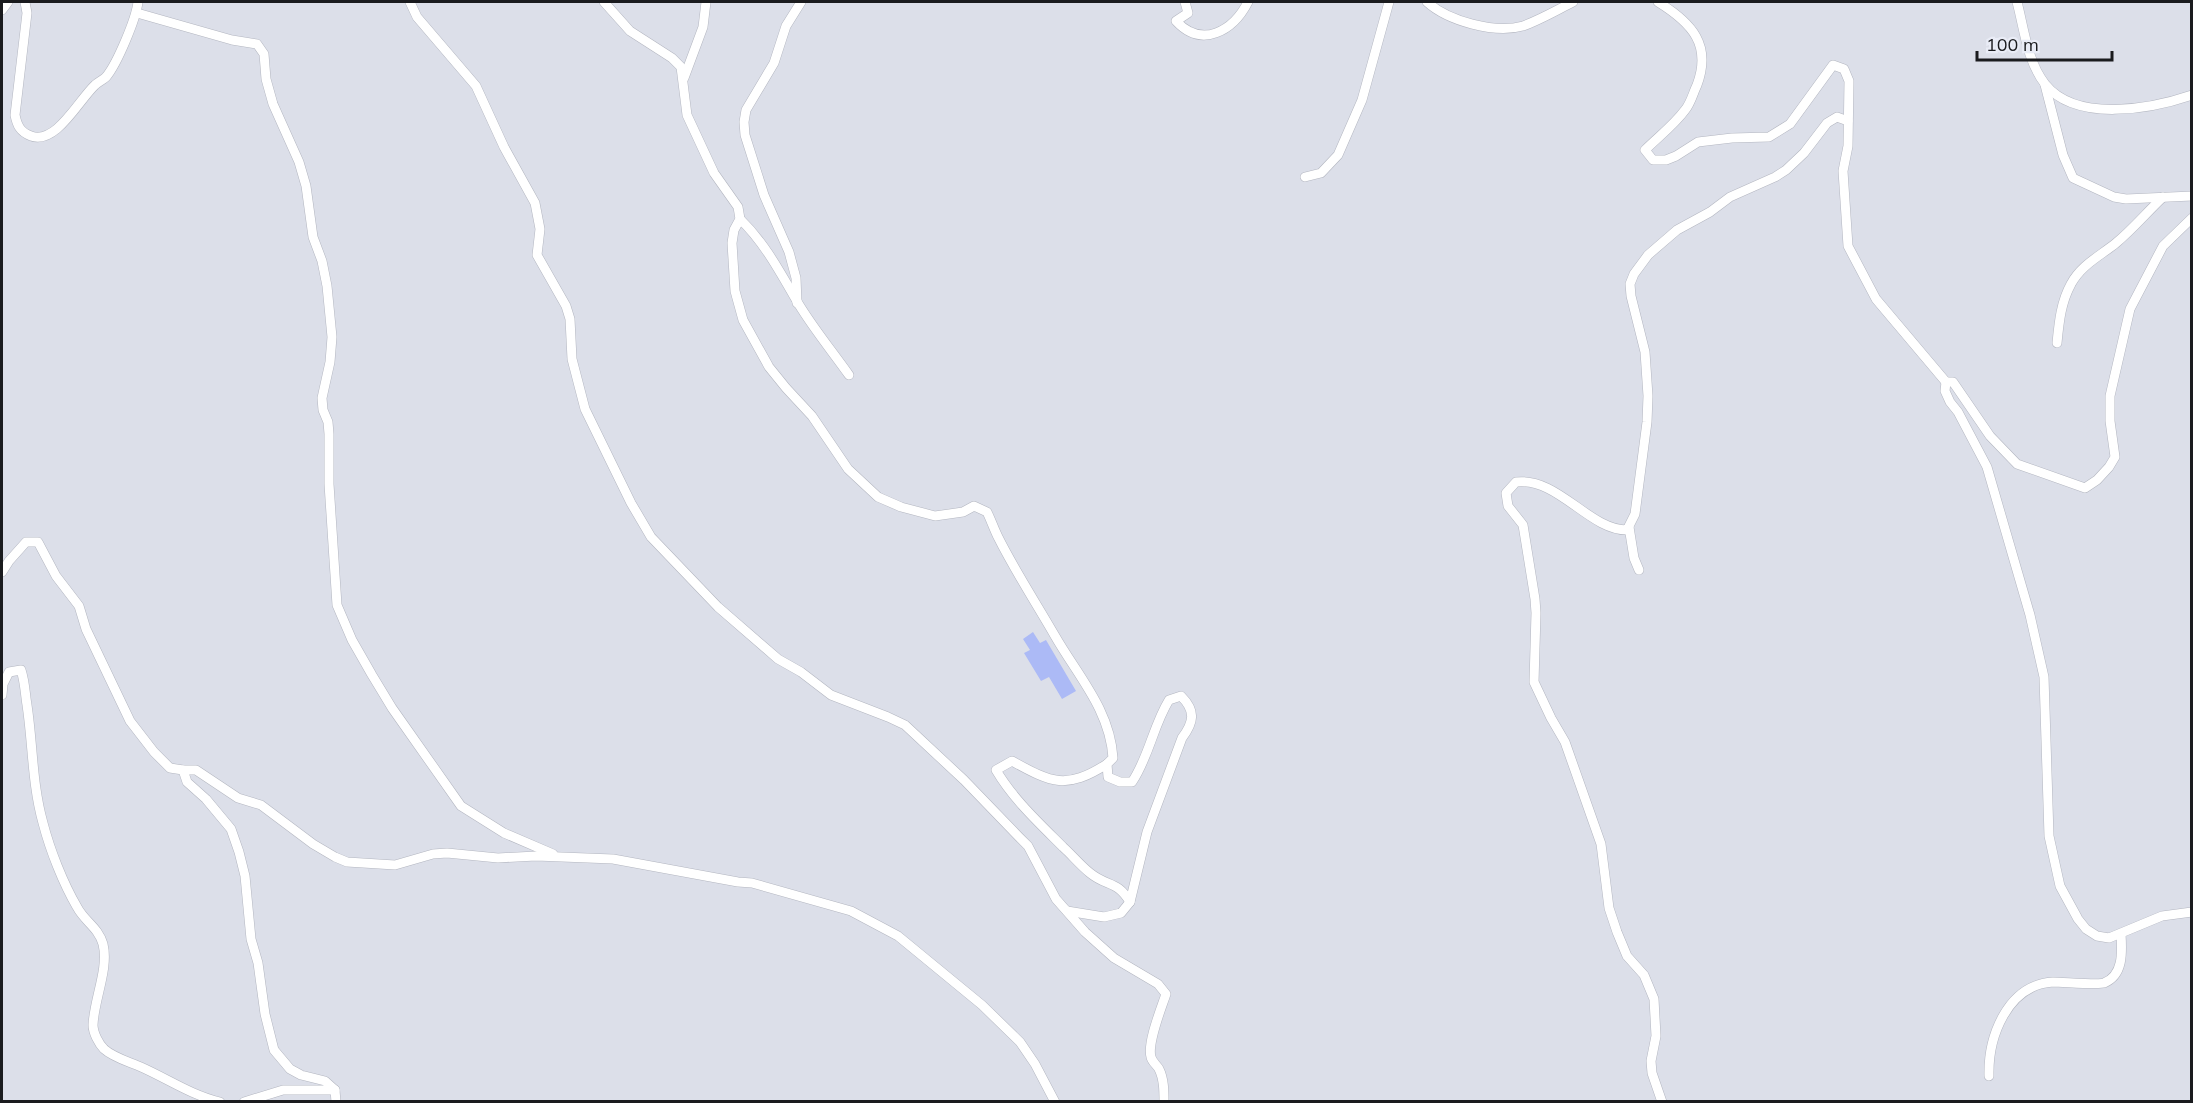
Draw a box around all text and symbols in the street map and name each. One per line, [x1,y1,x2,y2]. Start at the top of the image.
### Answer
scale bar [1977,24,2112,62]
text: 100 m [1986,33,2039,56]

